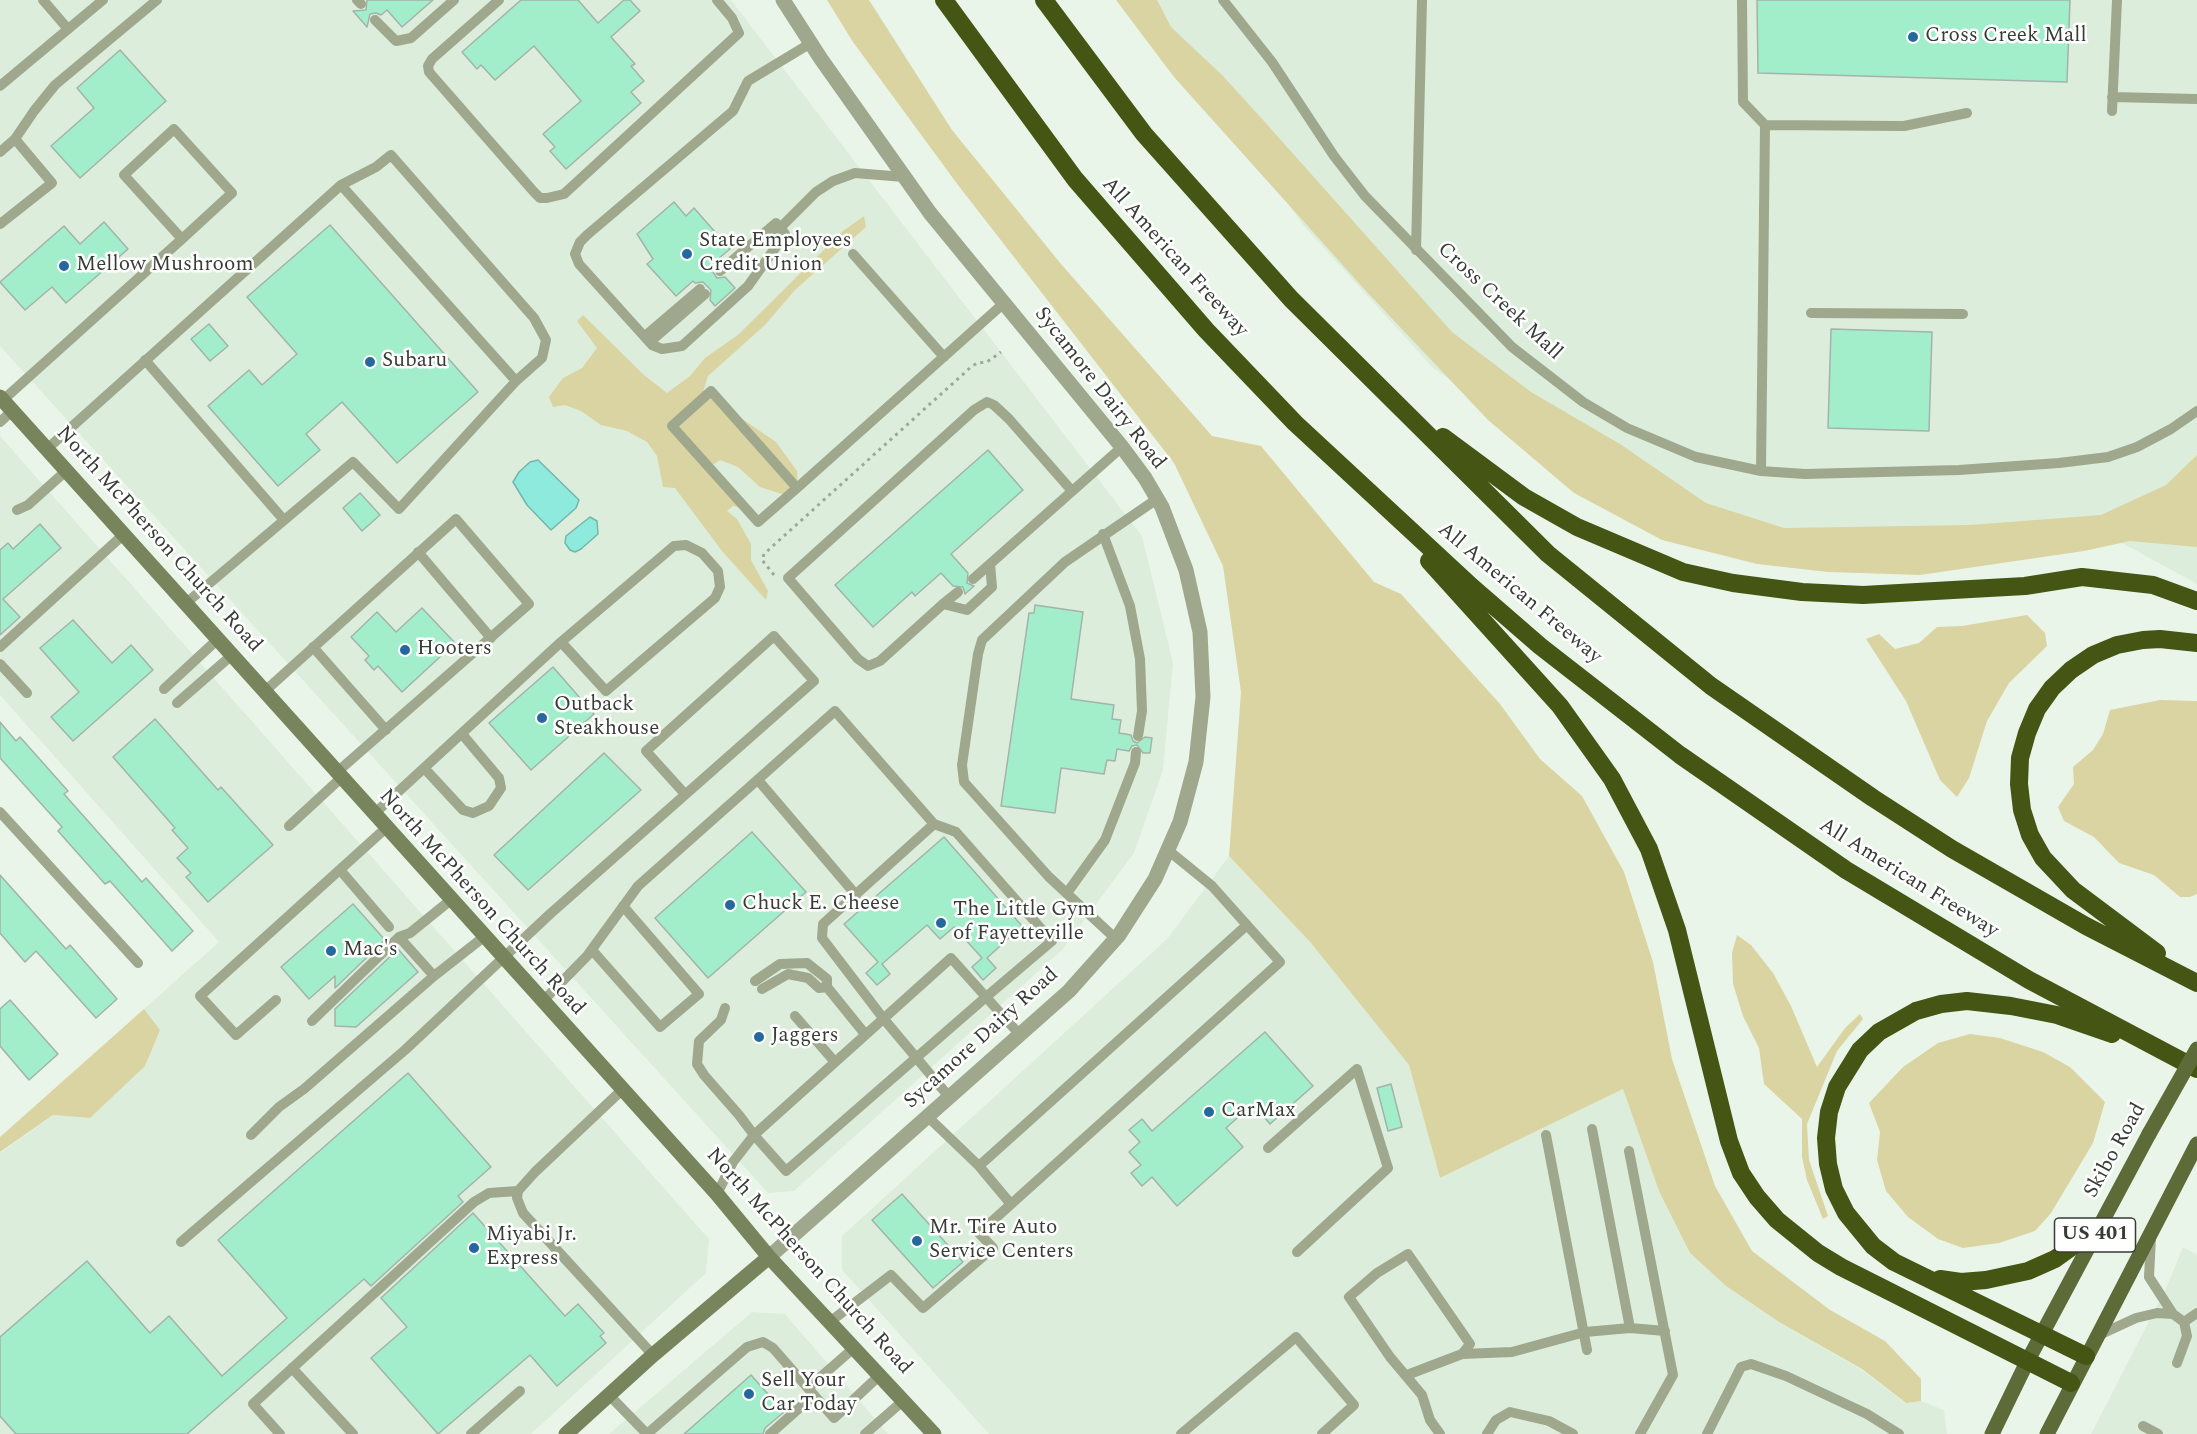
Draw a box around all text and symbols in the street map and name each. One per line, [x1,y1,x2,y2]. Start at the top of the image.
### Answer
place label: Cross Creek Mall [1925,24,2087,50]
marker: Cross Creek Mall [1906,30,1920,44]
street label: All American Freeway [1095,173,1253,343]
place label: State Employees Credit Union [699,229,852,279]
street label: Cross Creek Mall [1431,238,1567,366]
marker: State Employees Credit Union [680,247,694,261]
place label: Mellow Mushroom [76,253,253,279]
marker: Mellow Mushroom [57,259,71,273]
street label: Sycamore Dairy Road [1028,303,1170,475]
place label: Subaru [382,349,447,375]
marker: Subaru [363,355,377,369]
street label: North McPherson Church Road [50,422,266,658]
street label: All American Freeway [1432,518,1606,670]
place label: Hooters [417,637,492,663]
marker: Hooters [398,643,412,657]
place label: Outback Steakhouse [554,693,659,743]
marker: Outback Steakhouse [535,711,549,725]
street label: North McPherson Church Road [373,785,589,1021]
street label: All American Freeway [1814,814,2002,944]
place label: Chuck E. Cheese [742,892,899,918]
marker: Chuck E. Cheese [723,898,737,912]
place label: The Little Gym of Fayetteville [953,898,1095,948]
marker: The Little Gym of Fayetteville [934,916,948,930]
place label: Mac's [343,938,398,964]
marker: Mac's [324,944,338,958]
street label: Sycamore Dairy Road [900,963,1064,1115]
place label: Jaggers [771,1024,839,1050]
marker: Jaggers [752,1030,766,1044]
place label: CarMax [1221,1099,1296,1125]
street label: Skibo Road [2080,1099,2152,1203]
marker: CarMax [1202,1105,1216,1119]
street label: North McPherson Church Road [700,1144,916,1380]
place label: Mr. Tire Auto Service Centers [929,1216,1074,1266]
road number: US 401 [2054,1218,2136,1252]
place label: Miyabi Jr. Express [486,1223,577,1273]
marker: Mr. Tire Auto Service Centers [910,1234,924,1248]
marker: Miyabi Jr. Express [467,1241,481,1255]
place label: Sell Your Car Today [761,1369,857,1419]
marker: Sell Your Car Today [742,1387,756,1401]

